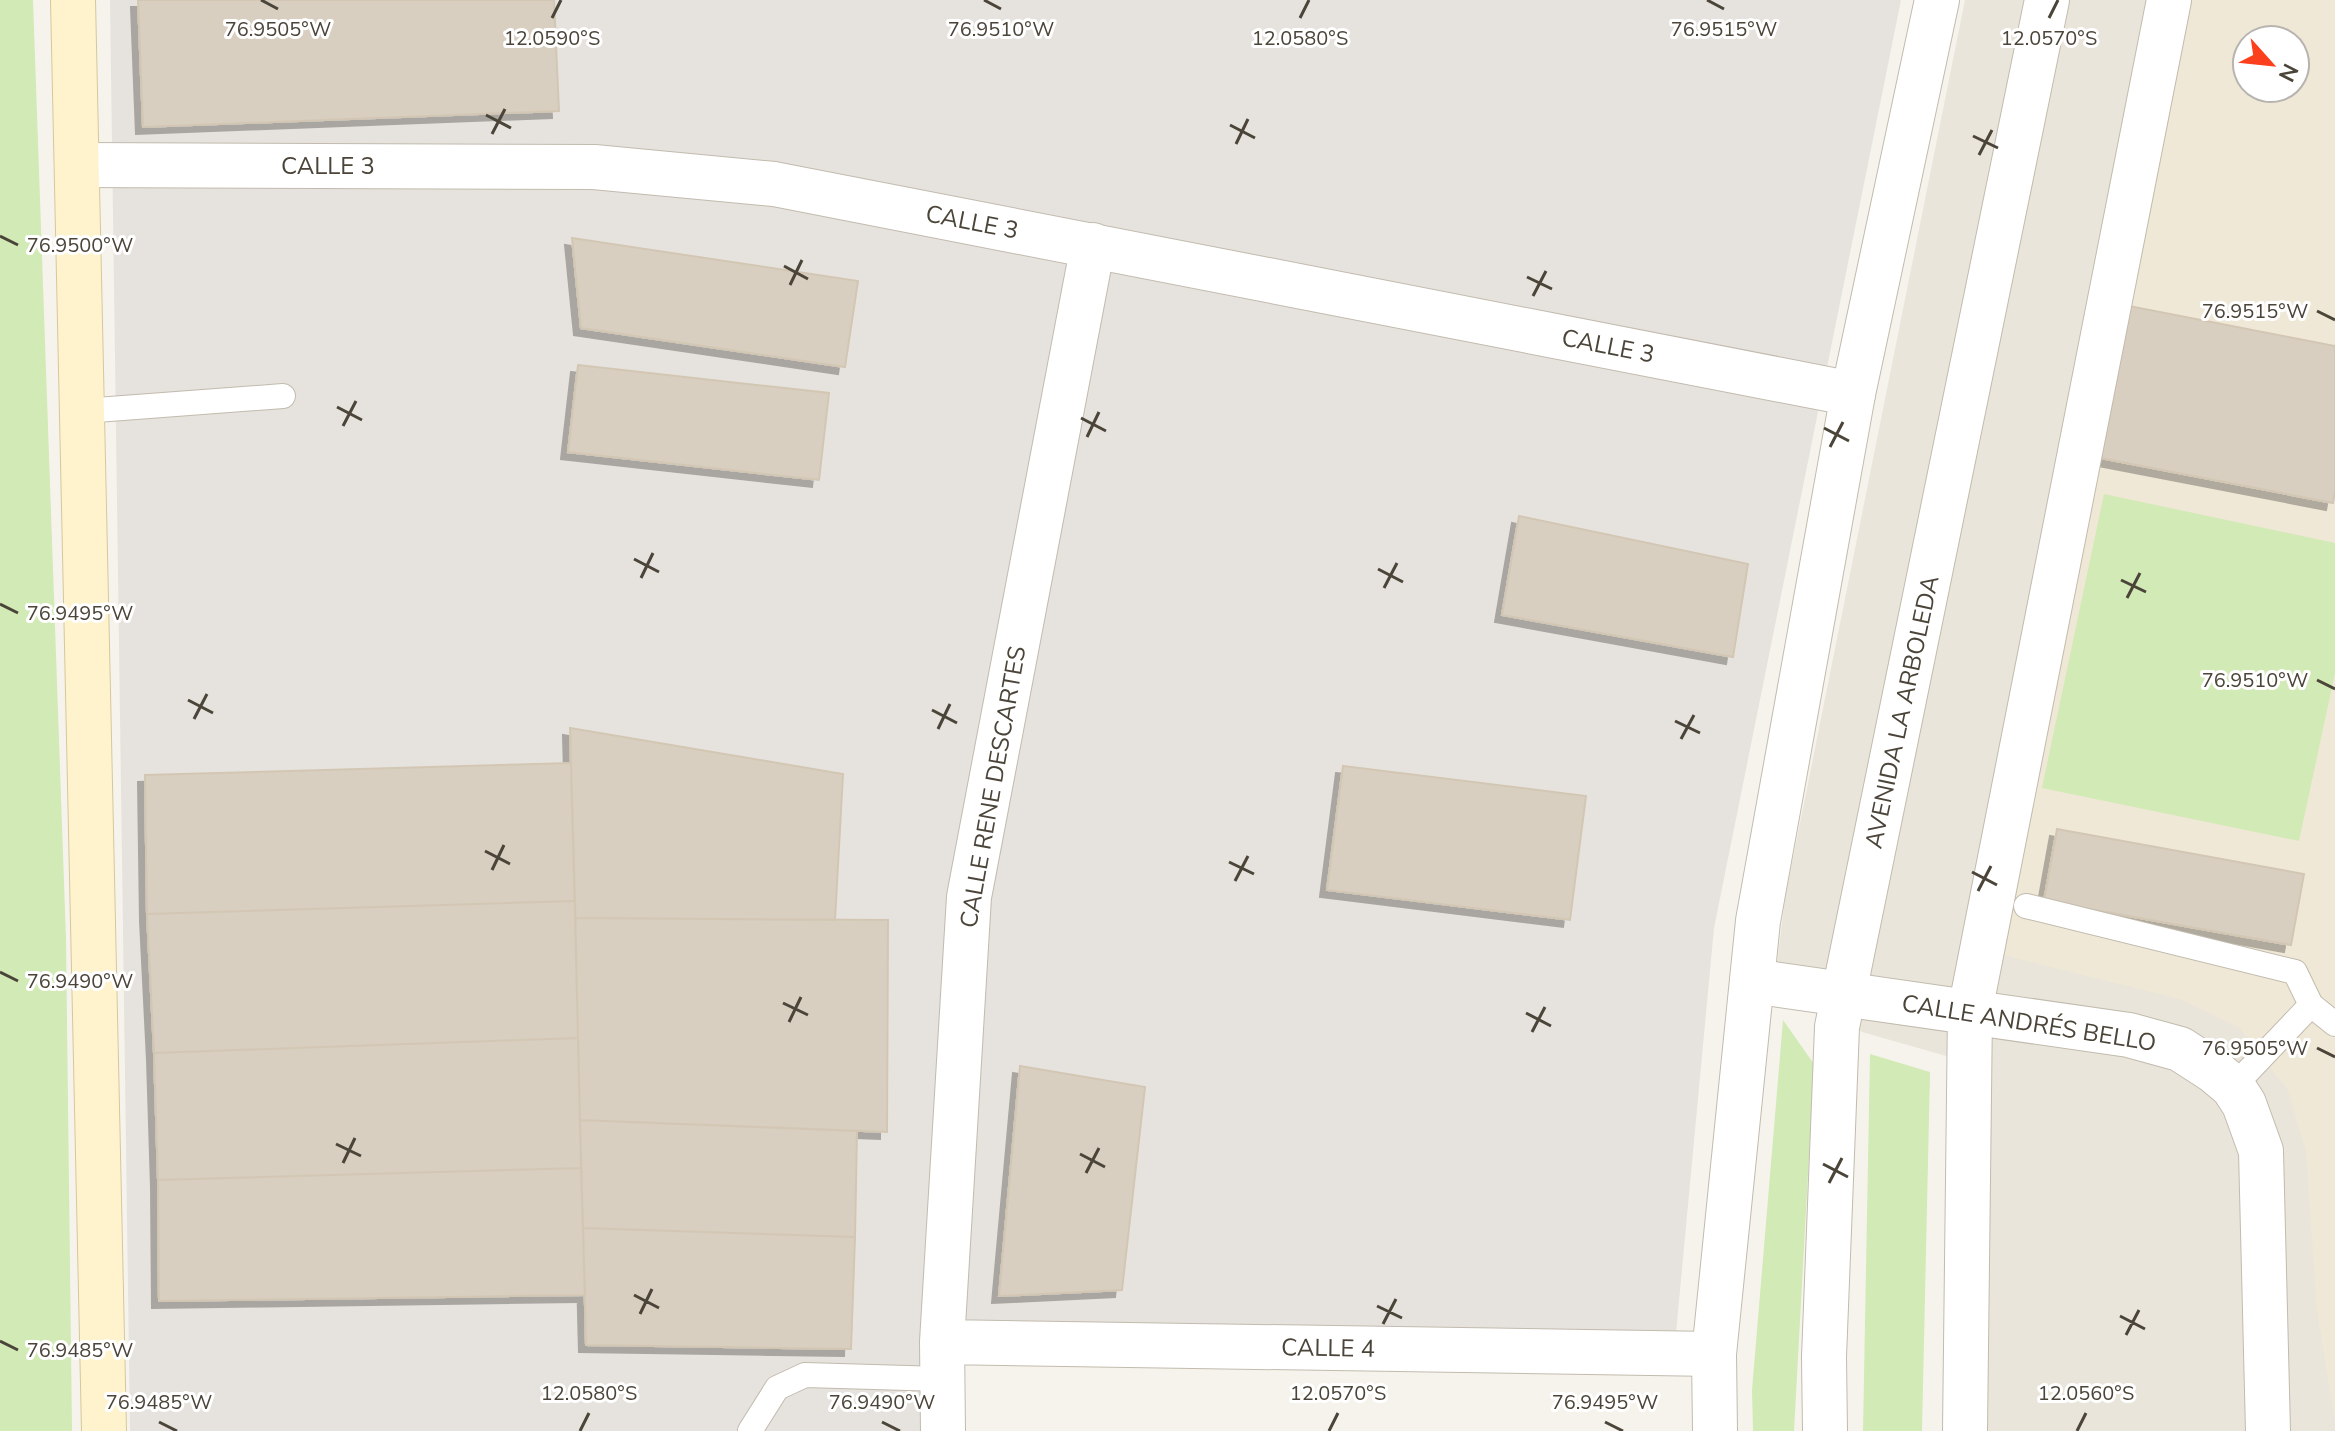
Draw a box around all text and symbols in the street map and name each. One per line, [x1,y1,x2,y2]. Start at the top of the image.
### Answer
text: 76.9505°W [225,16,331,43]
text: 76.9510°W [948,16,1054,43]
text: 76.9515°W [1671,16,1777,43]
north arrow [2231,24,2311,104]
text: 12.0590°S [504,25,600,52]
text: 12.0580°S [1252,25,1348,52]
text: 12.0570°S [2001,25,2097,52]
text: N [2271,58,2305,87]
street label: CALLE 3 [281,150,375,182]
street label: CALLE 3 [923,197,1021,247]
text: 76.9500°W [27,232,133,259]
text: 76.9515°W [2202,298,2308,325]
street label: CALLE 3 [1559,321,1657,371]
street label: AVENIDA LA ARBOLEDA [1857,572,1947,851]
text: 76.9495°W [27,600,133,627]
street label: CALLE RENE DESCARTES [952,644,1034,930]
text: 76.9510°W [2202,667,2308,694]
text: 76.9490°W [27,968,133,995]
street label: CALLE ANDRÉS BELLO [1900,987,2158,1059]
text: 76.9505°W [2202,1035,2308,1062]
street label: CALLE 4 [1281,1331,1375,1365]
text: 76.9485°W [27,1337,133,1364]
text: 12.0580°S [541,1380,637,1407]
text: 12.0570°S [1290,1380,1386,1407]
text: 12.0560°S [2038,1380,2134,1407]
text: 76.9485°W [106,1389,212,1416]
text: 76.9490°W [829,1389,935,1416]
text: 76.9495°W [1552,1389,1658,1416]

